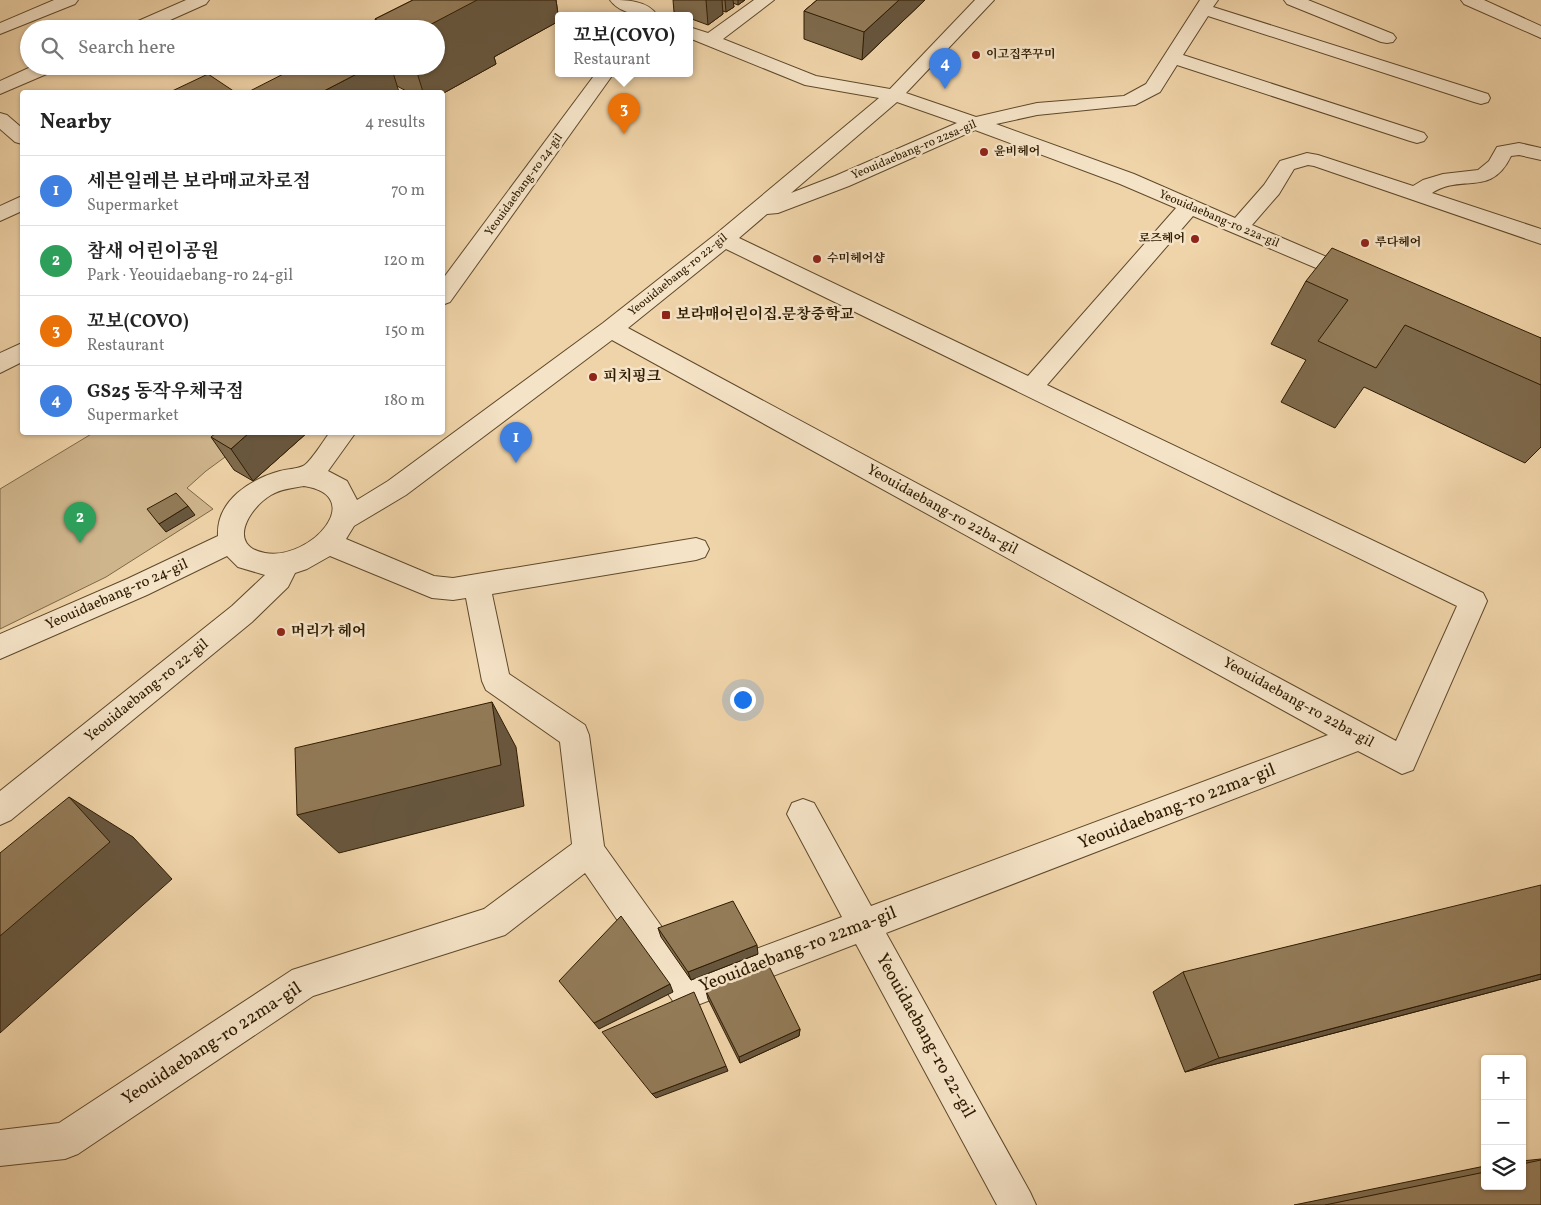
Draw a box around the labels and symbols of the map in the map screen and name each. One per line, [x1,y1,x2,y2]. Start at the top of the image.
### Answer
place label: 이고집쭈꾸미 [986,47,1056,63]
pin: 4 [929,48,961,89]
marker: 이고집쭈꾸미 [970,49,982,61]
pin: 3 [608,93,640,134]
street label: Yeouidaebang-ro 22sa-gil [849,116,979,184]
street label: Yeouidaebang-ro 24-gil [481,130,567,240]
place label: 윤비헤어 [994,144,1040,160]
marker: 윤비헤어 [978,146,990,158]
street label: Yeouidaebang-ro 22a-gil [1156,186,1282,252]
street label: Yeouidaebang-ro 22-gil [625,230,731,320]
place label: 로즈헤어 [1139,231,1185,247]
marker: 로즈헤어 [1189,233,1201,245]
place label: 루다헤어 [1375,235,1421,251]
marker: 루다헤어 [1359,237,1371,249]
place label: 수미헤어샵 [827,251,885,267]
marker: 수미헤어샵 [811,253,823,265]
place label: 보라매어린이집.문창중학교 [676,305,855,326]
marker: 보라매어린이집.문창중학교 [660,309,672,321]
place label: 피치핑크 [603,367,661,388]
marker: 피치핑크 [587,371,599,383]
pin: 1 [500,422,532,463]
street label: Yeouidaebang-ro 22ba-gil [863,460,1021,560]
pin: 2 [64,502,96,543]
street label: Yeouidaebang-ro 24-gil [42,554,192,636]
place label: 머리가 헤어 [291,622,366,643]
marker: 머리가 헤어 [275,626,287,638]
street label: Yeouidaebang-ro 22-gil [81,634,213,748]
street label: Yeouidaebang-ro 22ba-gil [1219,653,1377,753]
your location [730,687,756,713]
street label: Yeouidaebang-ro 22ma-gil [1075,758,1279,856]
street label: Yeouidaebang-ro 22ma-gil [696,901,900,999]
street label: Yeouidaebang-ro 22-gil [869,949,981,1123]
street label: Yeouidaebang-ro 22ma-gil [117,976,307,1112]

